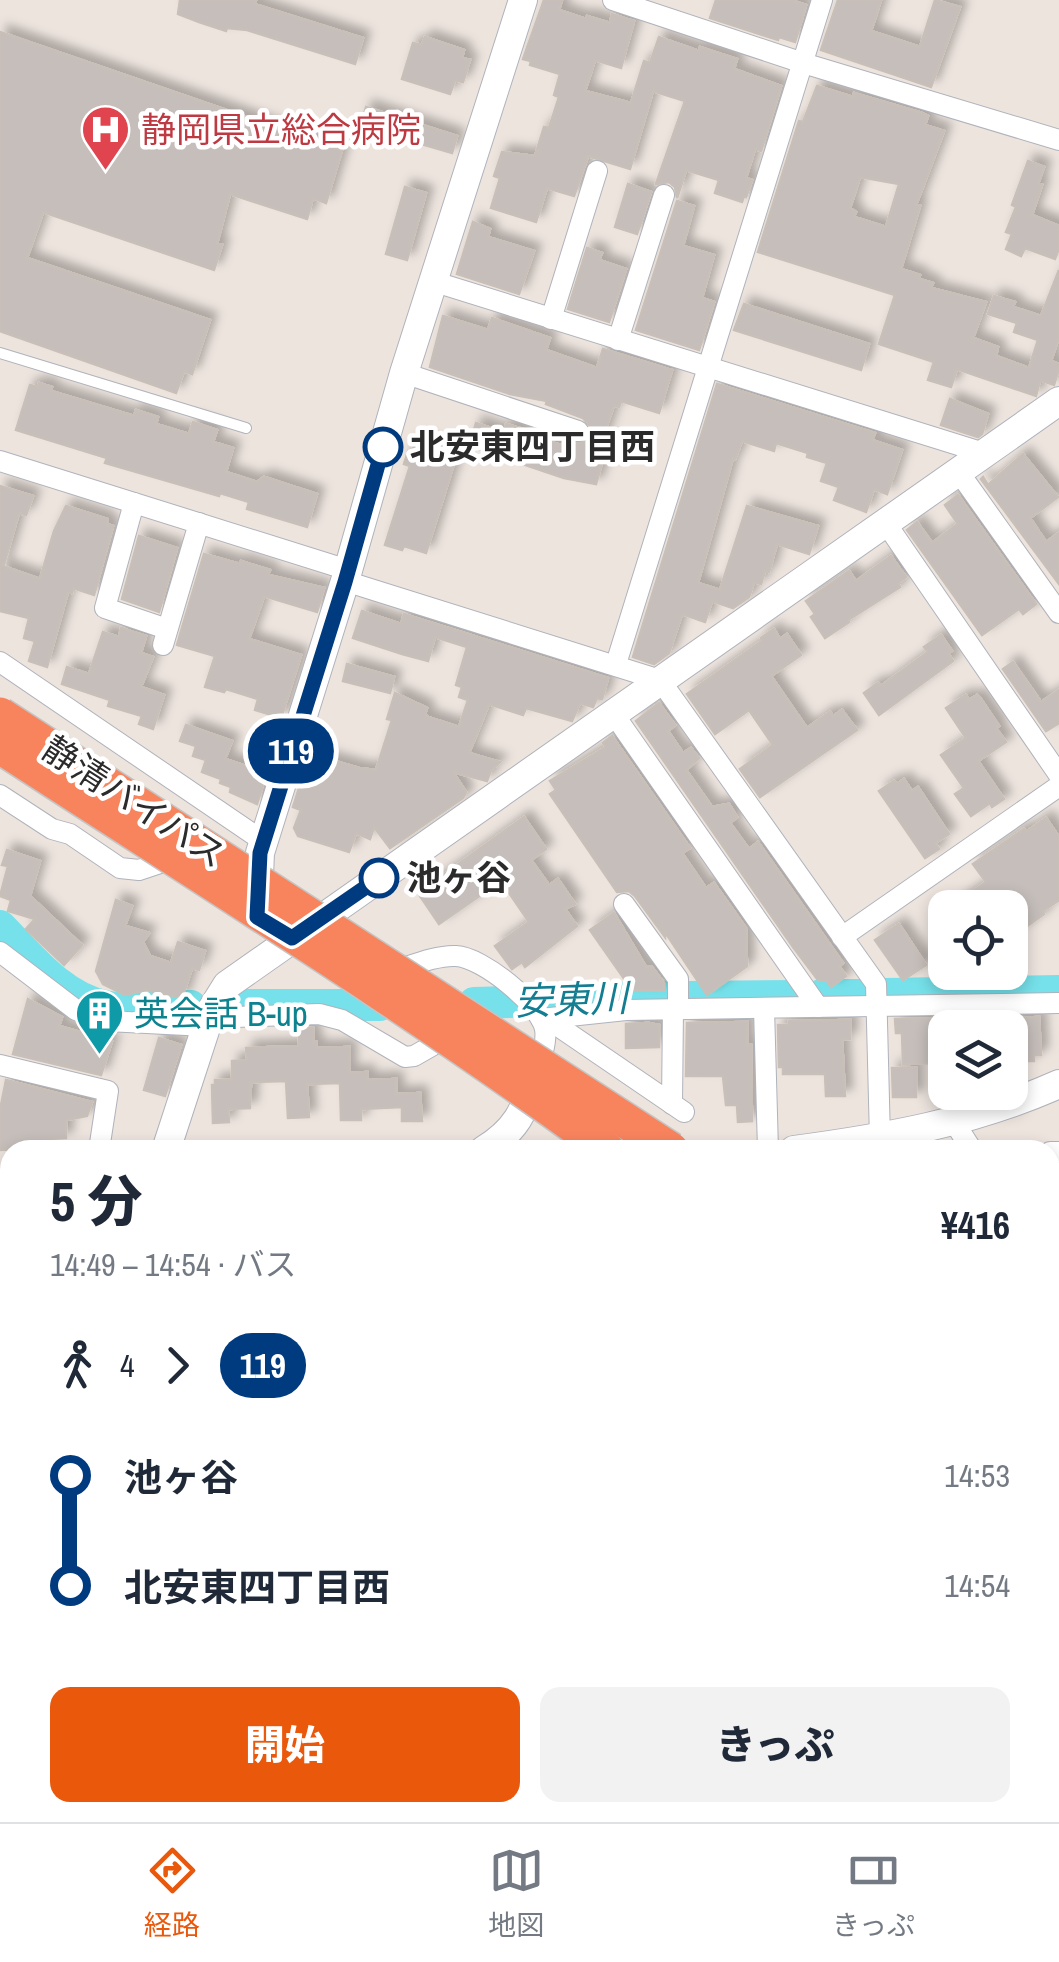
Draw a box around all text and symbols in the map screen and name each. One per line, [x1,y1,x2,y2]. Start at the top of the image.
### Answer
hospital icon: 静岡県立総合病院 [80,104,132,172]
place label: 静岡県立総合病院 [141,106,421,153]
place label: 北安東四丁目西 [410,423,655,470]
marker: 北安東四丁目西 [364,428,402,466]
line badge: 119 [234,718,348,784]
street label: 静清バイパス [34,725,235,878]
text: 119 [268,728,314,775]
place label: 池ヶ谷 [406,854,511,901]
marker: 池ヶ谷 [360,859,398,897]
map controls [928,890,1028,1110]
button: locate [928,890,1028,990]
water label: 安東川 [513,972,633,1027]
building icon: 英会話 B-up [73,988,125,1056]
place label: 英会話 B-up [134,990,308,1037]
button: layers [928,1010,1028,1110]
text: 5 分 [50,1164,143,1238]
text: ¥416 [941,1200,1010,1251]
text: 14:49 – 14:54 · バス [50,1243,296,1286]
icon: walk [50,1338,105,1393]
icon: forward [150,1338,205,1393]
text: 119 [240,1342,286,1389]
text: 4 [120,1344,135,1387]
text: 池ヶ谷 [124,1452,238,1503]
text: 14:53 [944,1454,1010,1497]
text: 北安東四丁目西 [124,1562,390,1613]
text: 14:54 [944,1564,1010,1607]
button: 開始 [50,1687,520,1802]
button: きっぷ [540,1687,1010,1802]
tab: 経路 [144,1843,200,1944]
tab: 地図 [488,1843,544,1944]
tab: きっぷ [832,1843,915,1944]

